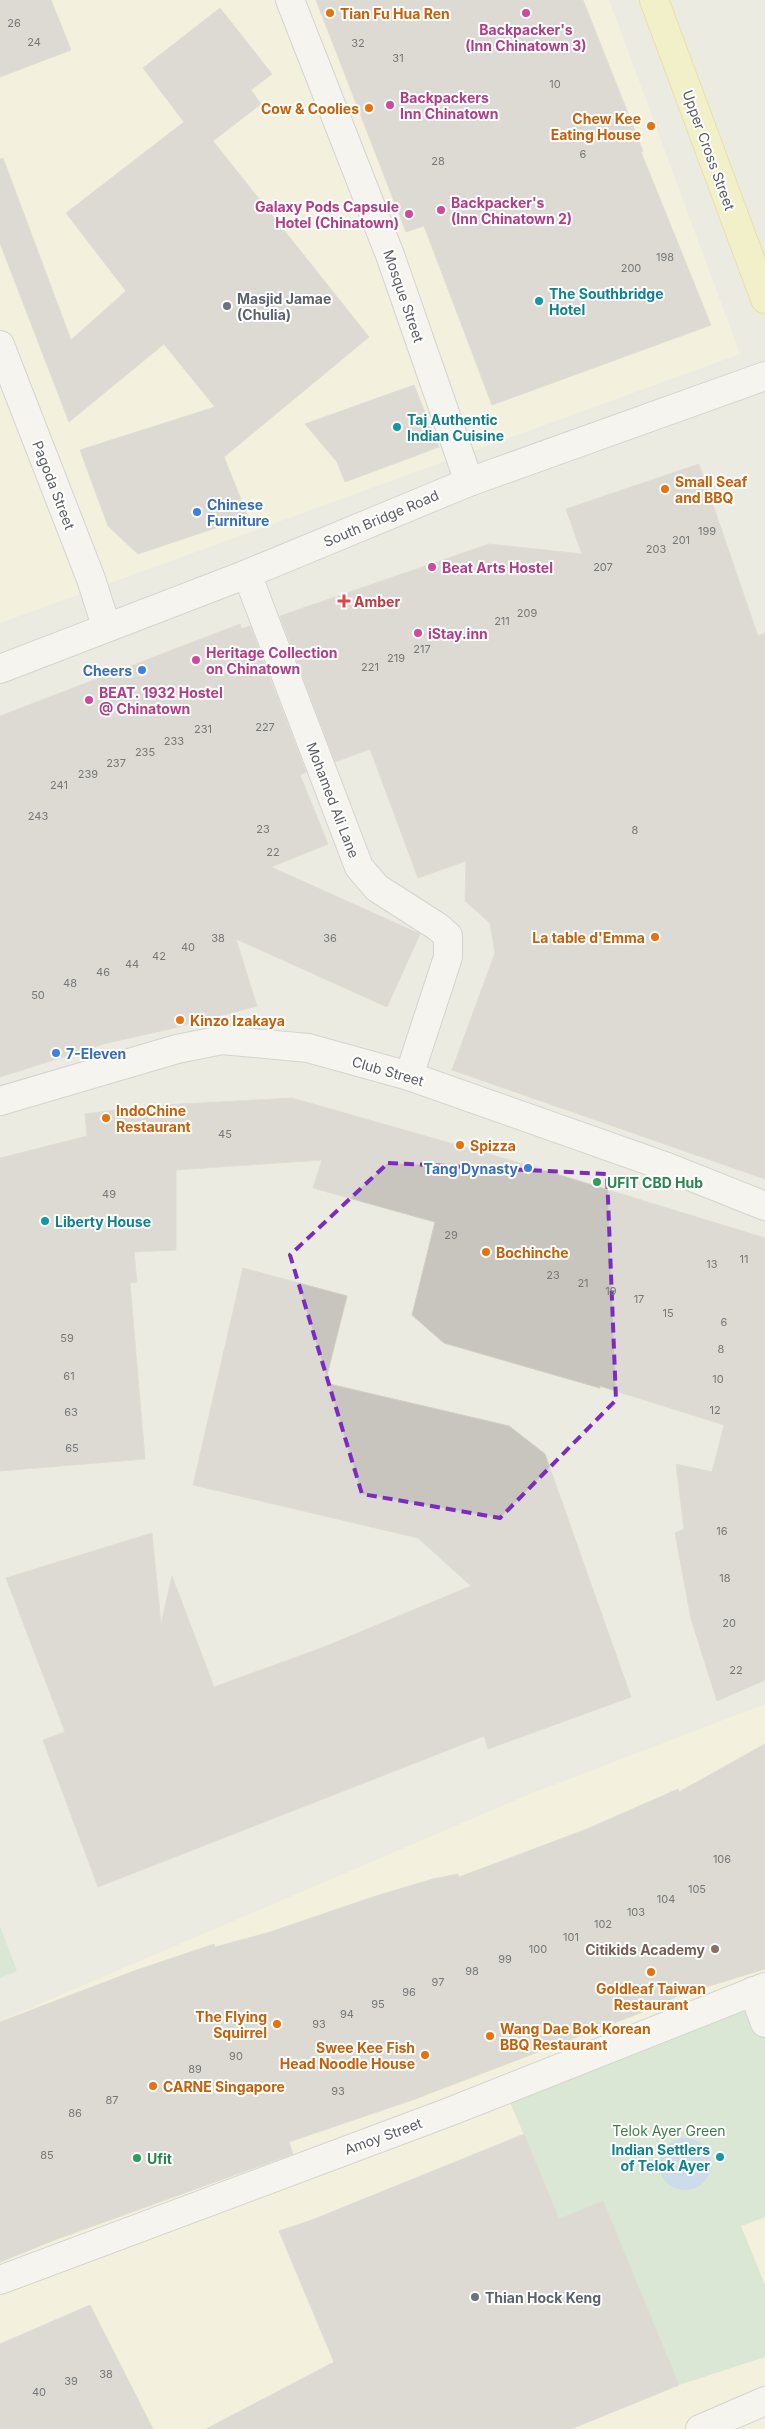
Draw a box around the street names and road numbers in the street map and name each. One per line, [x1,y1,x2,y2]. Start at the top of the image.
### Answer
street label: Upper Cross Street [679,88,739,213]
street label: Mosque Street [380,247,428,345]
street label: Pagoda Street [29,438,79,532]
street label: South Bridge Road [321,486,441,550]
street label: Mohamed Ali Lane [303,740,363,860]
street label: Club Street [350,1053,426,1089]
street label: Amoy Street [342,2114,425,2158]

